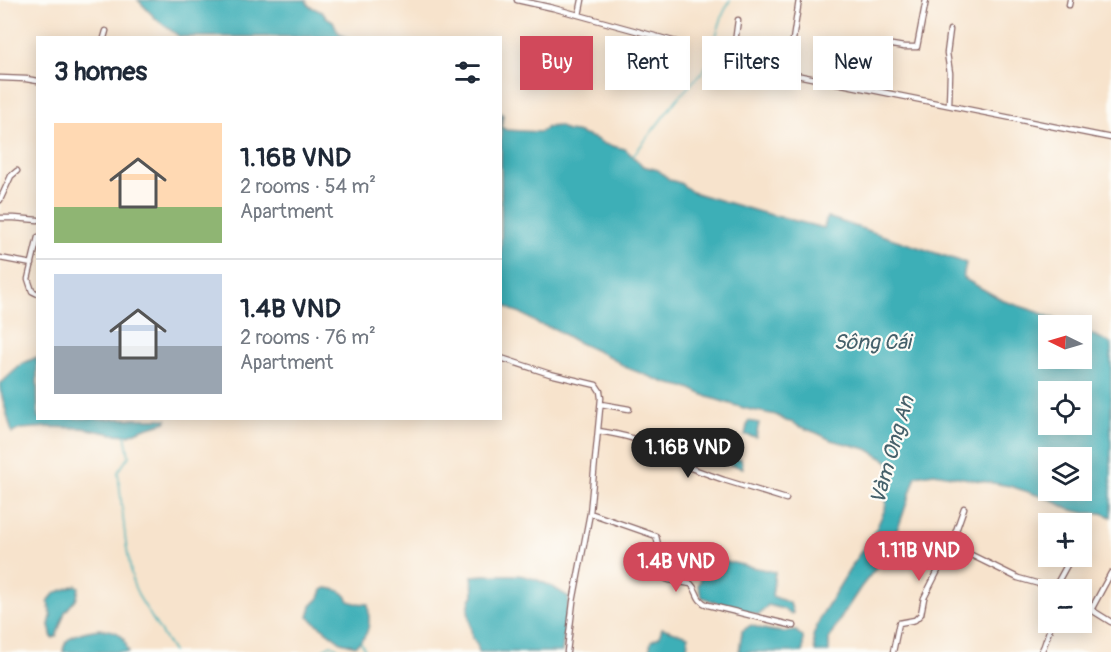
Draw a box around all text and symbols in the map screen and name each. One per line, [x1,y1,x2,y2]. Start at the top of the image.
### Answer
chip: Buy [520,36,593,90]
chip: Rent [605,36,690,90]
chip: Filters [702,36,801,90]
chip: New [813,36,893,90]
text: 3 homes [54,56,147,88]
icon: filters [451,56,484,89]
text: 1.16B VND [240,142,351,174]
icon: home [102,147,174,219]
text: 2 rooms · 54 m² [240,174,376,199]
text: Apartment [240,199,333,224]
text: 1.4B VND [240,293,341,325]
icon: home [102,298,174,370]
north arrow [1038,315,1092,369]
map controls [1038,315,1092,633]
text: 2 rooms · 76 m² [240,325,376,350]
water label: Sông Cái [833,329,914,356]
text: Apartment [240,350,333,375]
button: locate [1038,381,1092,435]
water label: Vàm Ong An [864,392,921,507]
pin: 1.16B VND [619,428,757,479]
text: 1.16B VND [645,435,731,460]
button: layers [1038,447,1092,501]
button: + [1038,513,1092,567]
pin: 1.11B VND [850,531,988,582]
text: 1.11B VND [878,538,960,563]
pin: 1.4B VND [614,542,738,593]
text: 1.4B VND [637,549,715,574]
button: − [1038,579,1092,633]

